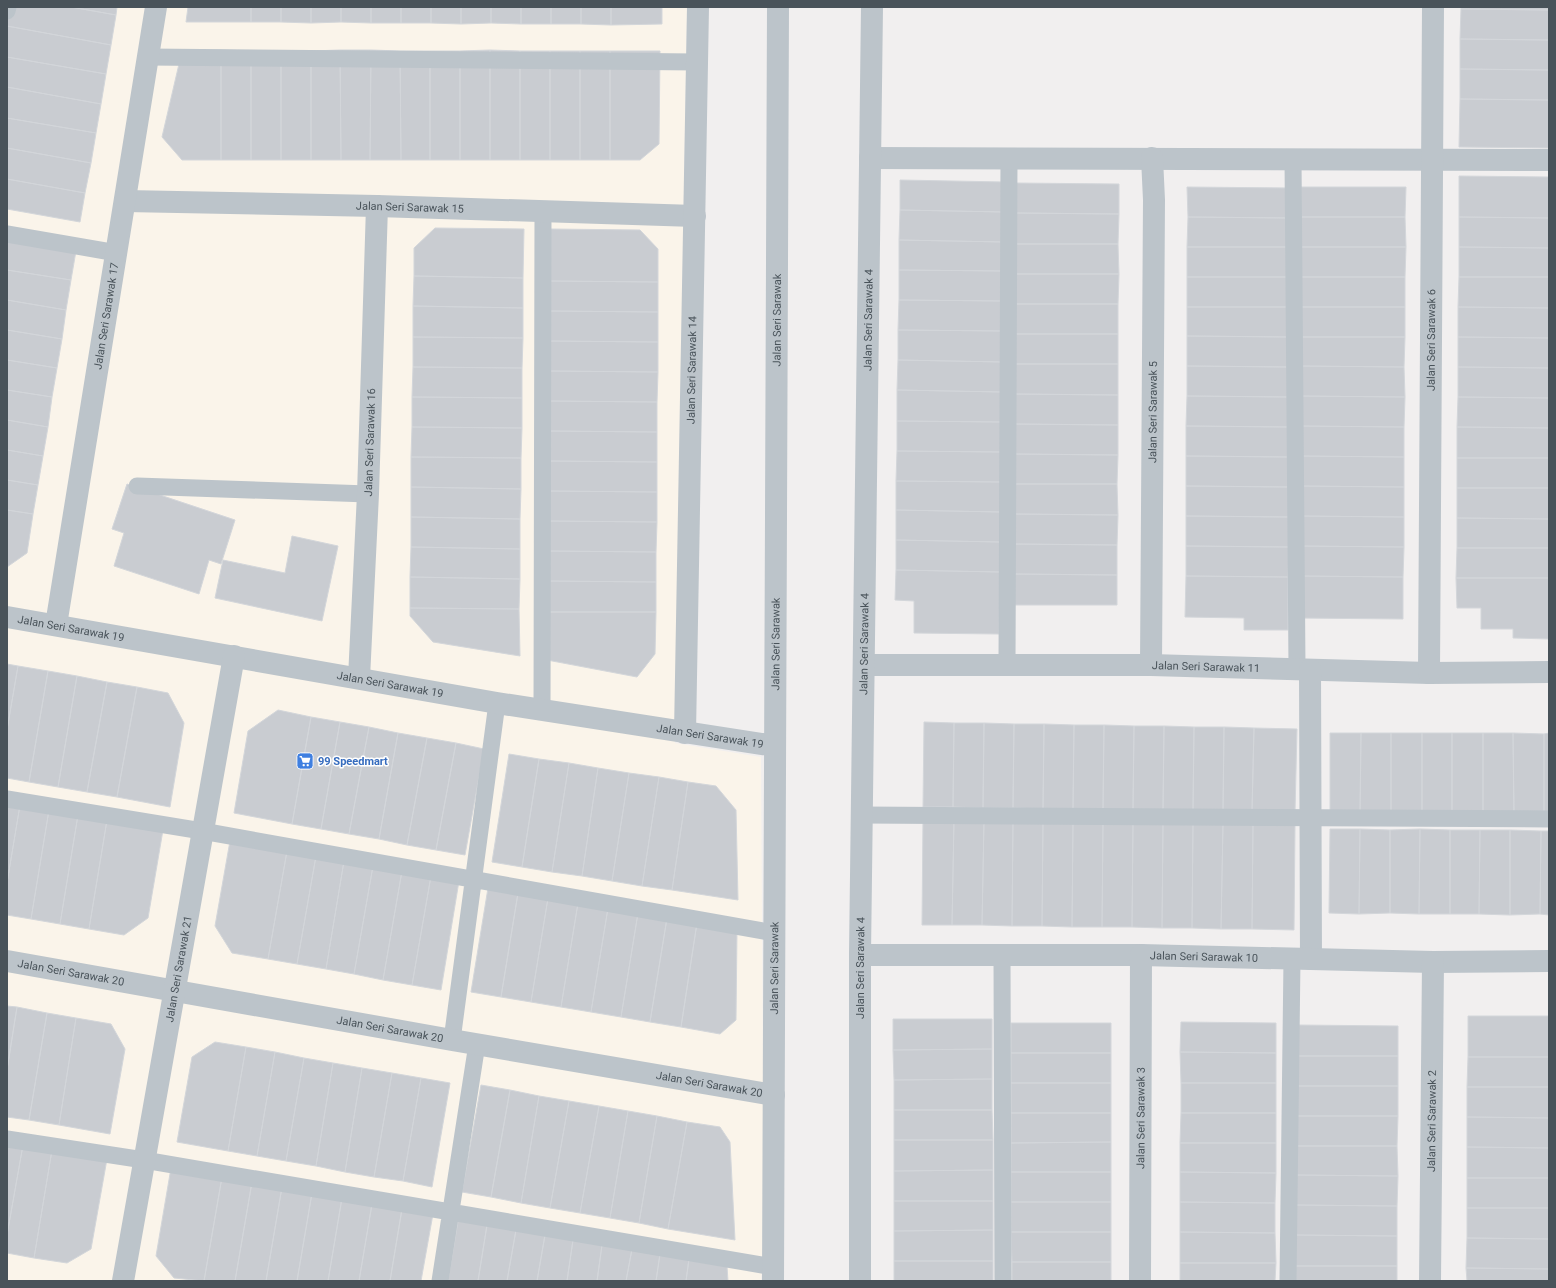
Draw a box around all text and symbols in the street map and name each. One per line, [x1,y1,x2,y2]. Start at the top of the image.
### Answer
street label: Jalan Seri Sarawak 15 [356,199,464,215]
street label: Jalan Seri Sarawak 17 [91,262,121,370]
street label: Jalan Seri Sarawak 4 [861,269,875,371]
street label: Jalan Seri Sarawak [770,273,783,367]
street label: Jalan Seri Sarawak 6 [1424,289,1438,391]
street label: Jalan Seri Sarawak 14 [684,316,699,424]
street label: Jalan Seri Sarawak 5 [1146,361,1159,463]
street label: Jalan Seri Sarawak 16 [361,388,378,496]
street label: Jalan Seri Sarawak 4 [857,593,871,695]
street label: Jalan Seri Sarawak [769,597,782,690]
street label: Jalan Seri Sarawak 19 [17,612,125,644]
street label: Jalan Seri Sarawak 11 [1152,659,1260,675]
street label: Jalan Seri Sarawak 19 [336,669,444,700]
street label: Jalan Seri Sarawak 19 [656,721,764,751]
supermarket icon: 99 Speedmart [295,751,315,771]
place label: 99 Speedmart [318,755,388,768]
street label: Jalan Seri Sarawak 21 [163,915,194,1023]
street label: Jalan Seri Sarawak 4 [853,917,867,1019]
street label: Jalan Seri Sarawak [768,921,781,1014]
street label: Jalan Seri Sarawak 10 [1150,949,1258,964]
street label: Jalan Seri Sarawak 20 [17,957,125,988]
street label: Jalan Seri Sarawak 20 [336,1013,444,1045]
street label: Jalan Seri Sarawak 3 [1134,1067,1147,1169]
street label: Jalan Seri Sarawak 20 [655,1068,764,1099]
street label: Jalan Seri Sarawak 2 [1425,1070,1438,1172]

